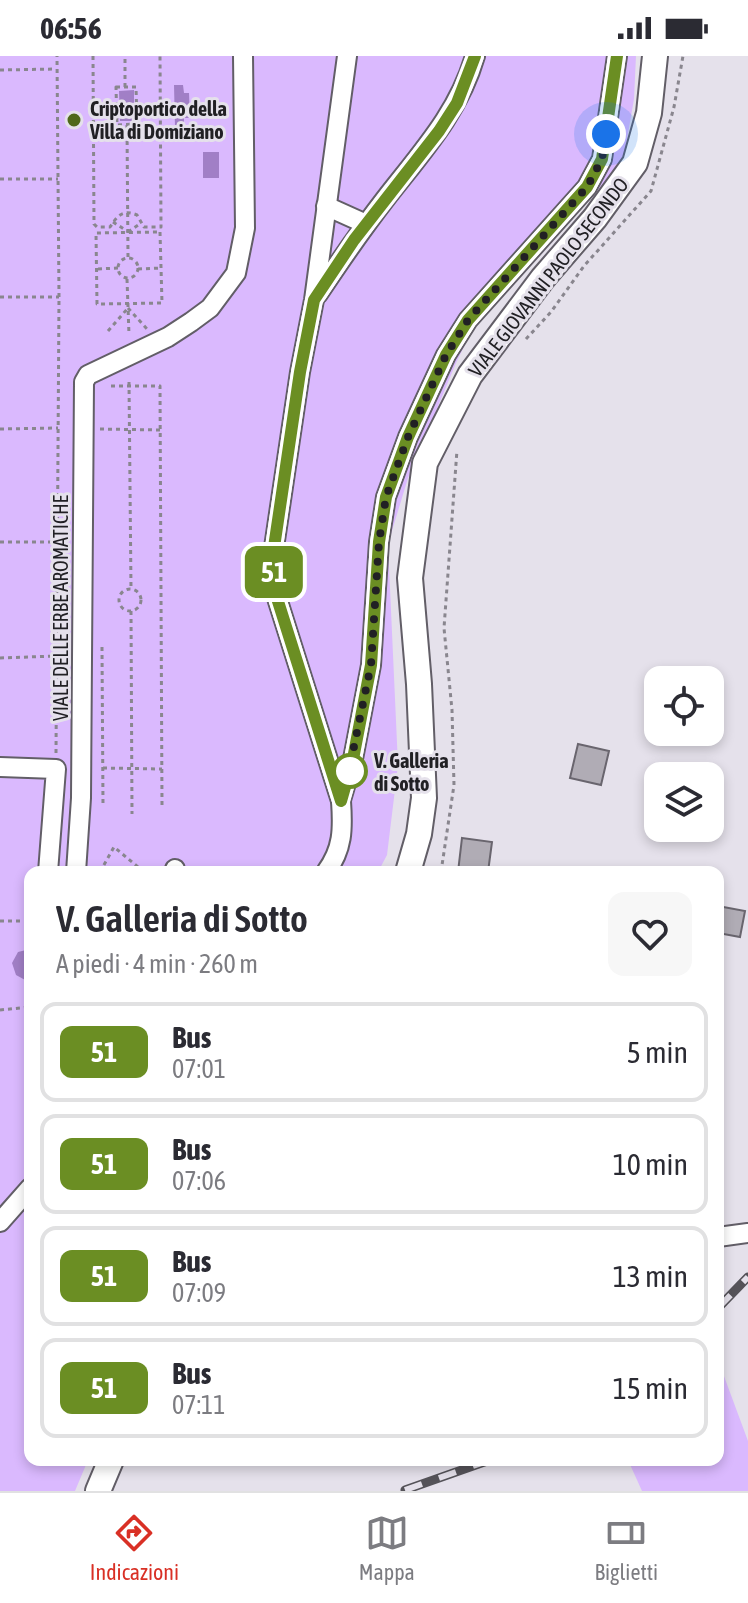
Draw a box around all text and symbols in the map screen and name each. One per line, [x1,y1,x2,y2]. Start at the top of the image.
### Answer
text: 06:56 [40,11,102,45]
place label: Criptoportico della Villa di Domiziano [89,97,227,143]
marker: Criptoportico della Villa di Domiziano [65,111,83,129]
your location [586,114,626,154]
street label: VIALE GIOVANNI PAOLO SECONDO [463,173,633,381]
street label: VIALE DELLE ERBE AROMATICHE [49,494,72,721]
line badge: 51 [238,546,310,598]
text: 51 [261,556,287,588]
map controls [644,666,724,842]
button: locate [644,666,724,746]
place label: V. Galleria di Sotto [373,749,448,795]
marker: V. Galleria di Sotto [333,754,367,788]
button: layers [644,762,724,842]
button: heart [608,892,692,976]
text: V. Galleria di Sotto [56,897,308,940]
text: A piedi · 4 min · 260 m [56,949,258,979]
text: Bus [172,1020,211,1054]
text: 5 min [627,1035,688,1069]
text: 51 [91,1036,117,1068]
text: 07:01 [172,1054,226,1084]
text: Bus [172,1132,211,1166]
text: 10 min [613,1147,688,1181]
text: 51 [91,1148,117,1180]
text: 07:06 [172,1166,226,1196]
text: Bus [172,1244,211,1278]
text: 13 min [613,1259,688,1293]
text: 51 [91,1260,117,1292]
text: 07:09 [172,1278,226,1308]
text: Bus [172,1356,211,1390]
text: 15 min [613,1371,688,1405]
text: 51 [91,1372,117,1404]
text: 07:11 [172,1390,226,1420]
tab: Indicazioni [90,1511,179,1585]
tab: Mappa [359,1511,415,1585]
tab: Biglietti [595,1511,658,1585]

